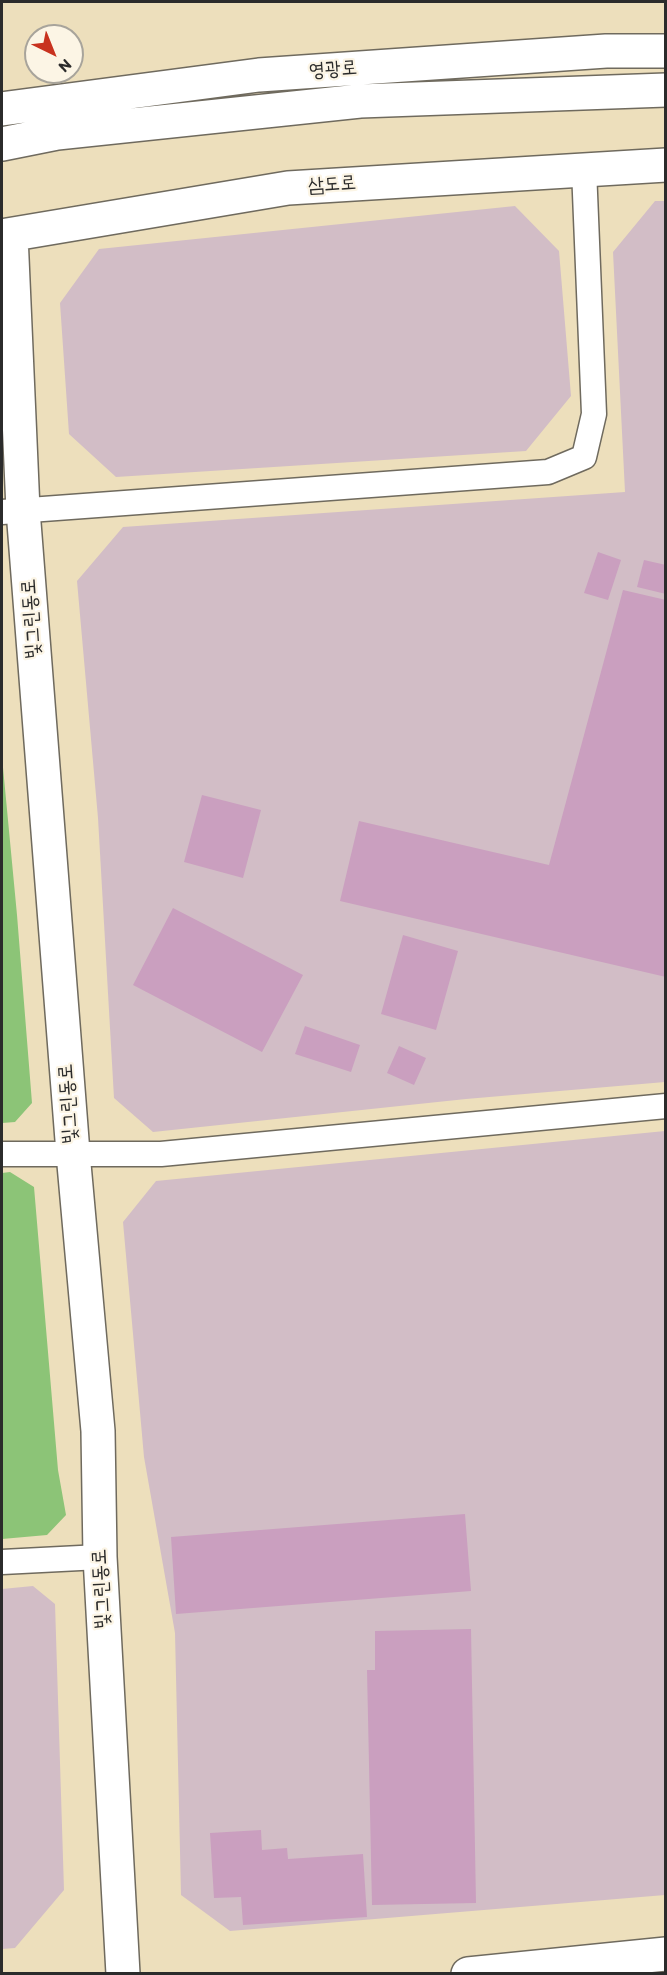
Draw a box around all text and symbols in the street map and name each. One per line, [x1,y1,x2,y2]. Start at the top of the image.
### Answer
north arrow [24,24,84,84]
text: N [55,55,76,77]
street label: 영광로 [308,56,358,84]
street label: 삼도로 [307,171,357,199]
street label: 빛그린동로 [17,578,47,660]
street label: 빛그린동로 [54,1063,84,1145]
street label: 빛그린동로 [88,1548,116,1630]

